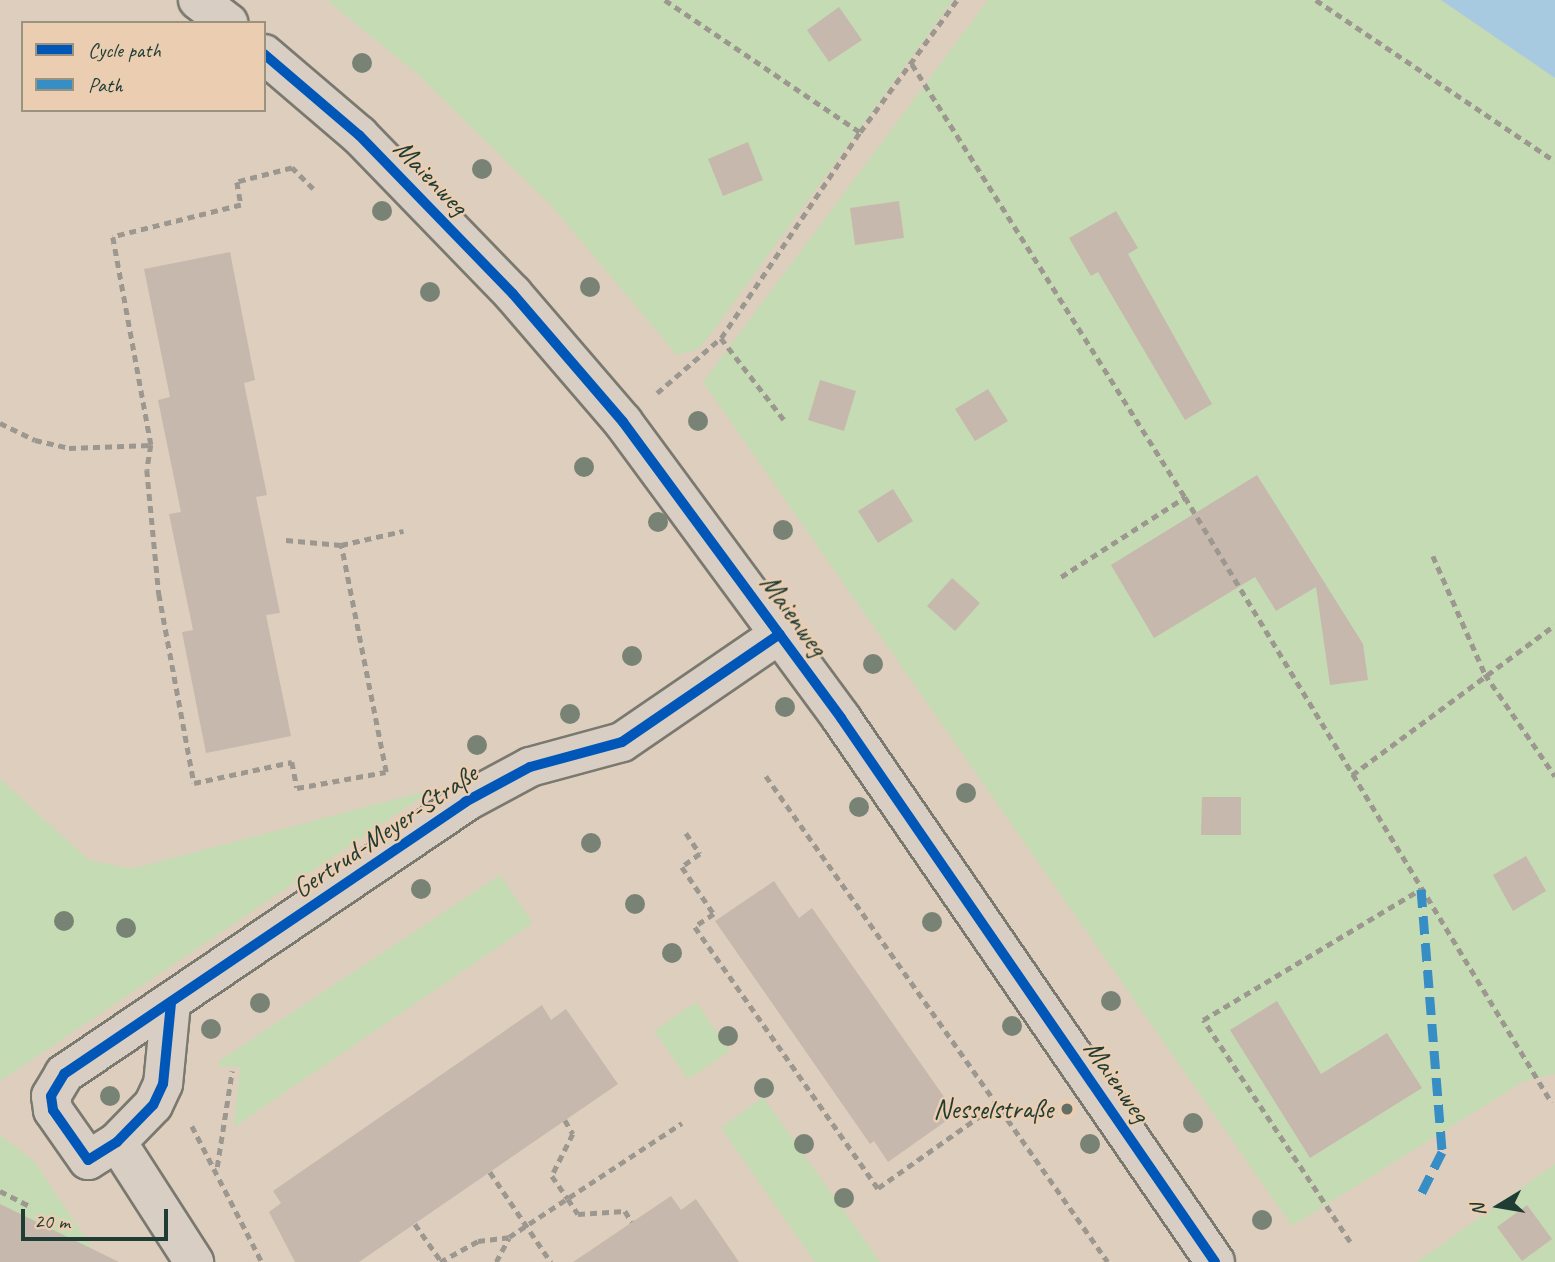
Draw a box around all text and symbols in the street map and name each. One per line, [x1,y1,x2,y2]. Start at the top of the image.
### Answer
legend [21,21,266,112]
text: Cycle path [88,37,161,63]
text: Path [88,72,123,98]
street label: Maienweg [387,132,475,222]
street label: Maienweg [753,568,835,662]
street label: Gertrud-Meyer-Straße [286,757,484,905]
street label: Maienweg [1077,1033,1157,1129]
place label: Nesselstraße [933,1092,1053,1126]
marker: Nesselstraße [1059,1101,1075,1117]
north arrow [1464,1171,1534,1241]
scale bar [24,1196,172,1240]
text: N [1465,1202,1491,1218]
text: 20 m [34,1208,70,1234]

